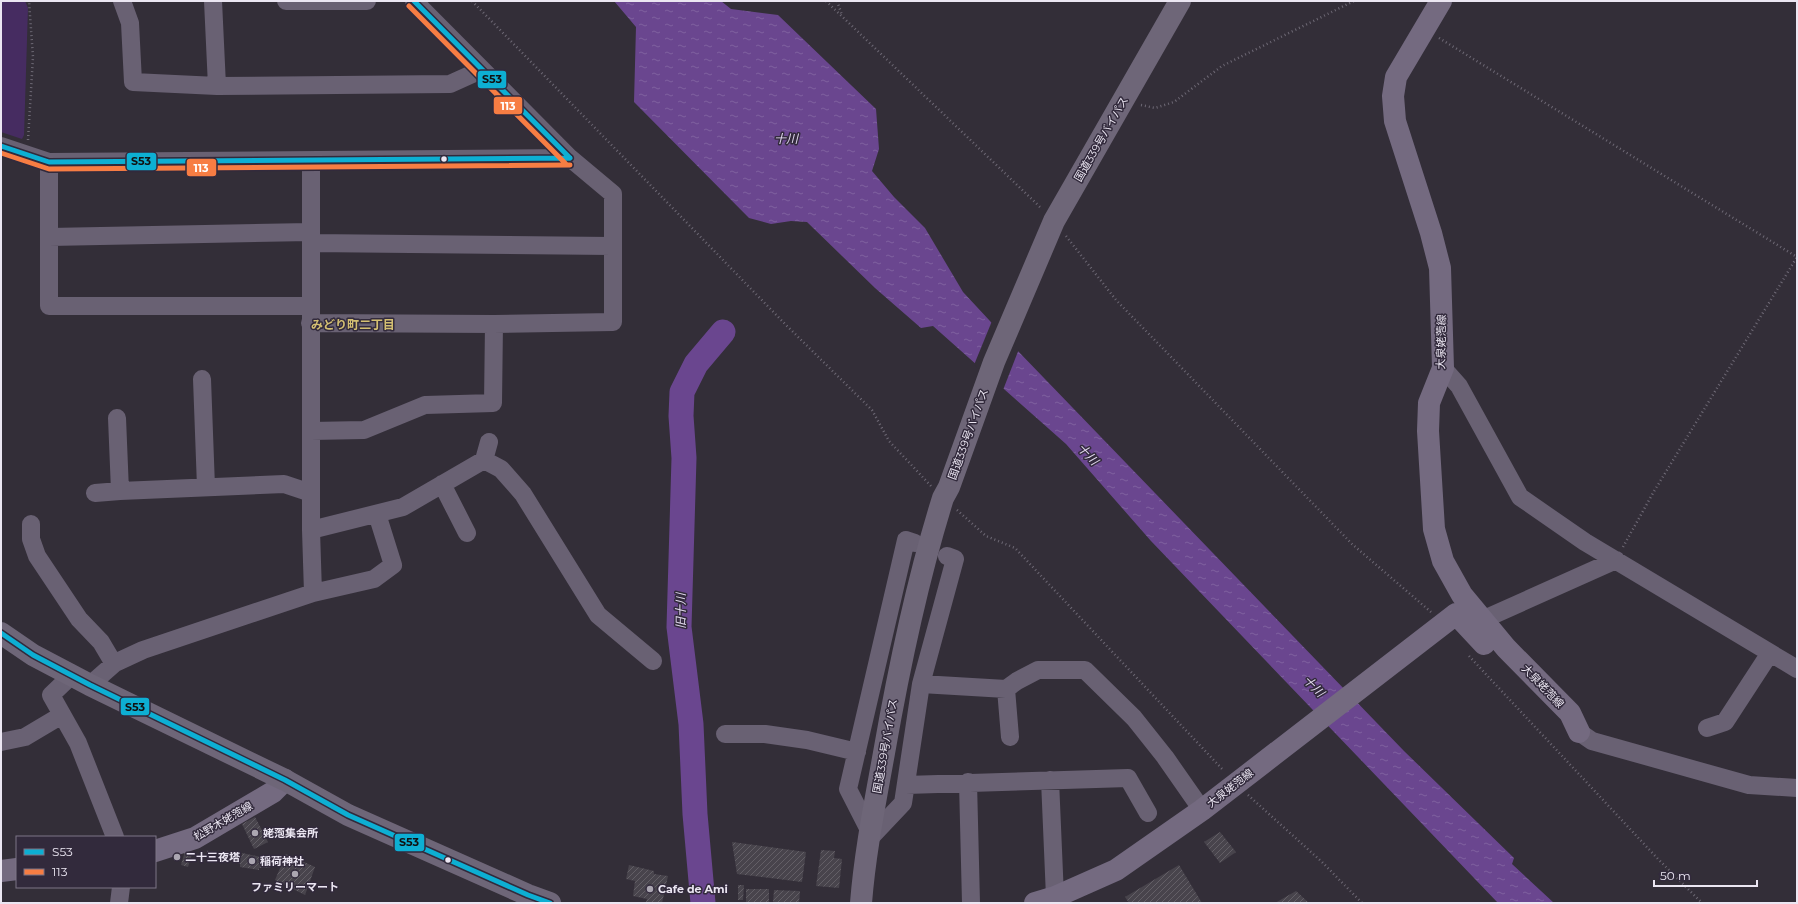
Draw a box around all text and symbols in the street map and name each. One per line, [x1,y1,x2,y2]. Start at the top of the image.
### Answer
line badge: S53 [477,70,507,89]
text: S53 [482,72,502,86]
street label: 国道339号バイパス [1071,94,1131,184]
line badge: 113 [493,96,523,115]
text: 113 [500,99,516,113]
water label: 十川 [774,131,800,146]
line badge: S53 [126,152,157,171]
text: S53 [131,154,151,168]
unlabelled marker [439,154,449,164]
line badge: 113 [186,158,217,177]
text: 113 [193,161,209,175]
street label: 大泉姥萢線 [1434,314,1448,370]
district label: みどり町二丁目 [311,317,395,332]
street label: 国道339号バイパス [945,387,991,481]
water label: 十川 [1074,440,1103,469]
water label: 旧十川 [673,591,688,629]
street label: 大泉姥萢線 [1519,661,1567,711]
water label: 十川 [1300,672,1329,701]
line badge: S53 [120,697,150,716]
street label: 国道339号バイパス [870,698,900,794]
text: S53 [125,700,145,714]
street label: 大泉姥萢線 [1204,766,1256,810]
street label: 松野木姥萢線 [191,798,255,844]
place label: 姥萢集会所 [263,826,318,840]
marker: 姥萢集会所 [250,828,260,838]
line badge: S53 [394,833,425,852]
text: S53 [399,835,419,849]
legend [16,836,156,888]
text: S53 [52,844,73,859]
place label: 二十三夜塔 [185,850,240,864]
marker: 二十三夜塔 [172,852,182,862]
place label: 稲荷神社 [260,854,304,868]
unlabelled marker [443,855,453,865]
marker: 稲荷神社 [247,856,257,866]
scale bar [1654,862,1757,888]
text: 113 [52,864,68,879]
text: 50 m [1660,868,1691,883]
marker: ファミリーマート [290,869,300,879]
place label: ファミリーマート [251,880,339,894]
place label: Cafe de Ami [658,882,728,896]
marker: Cafe de Ami [645,884,655,894]

